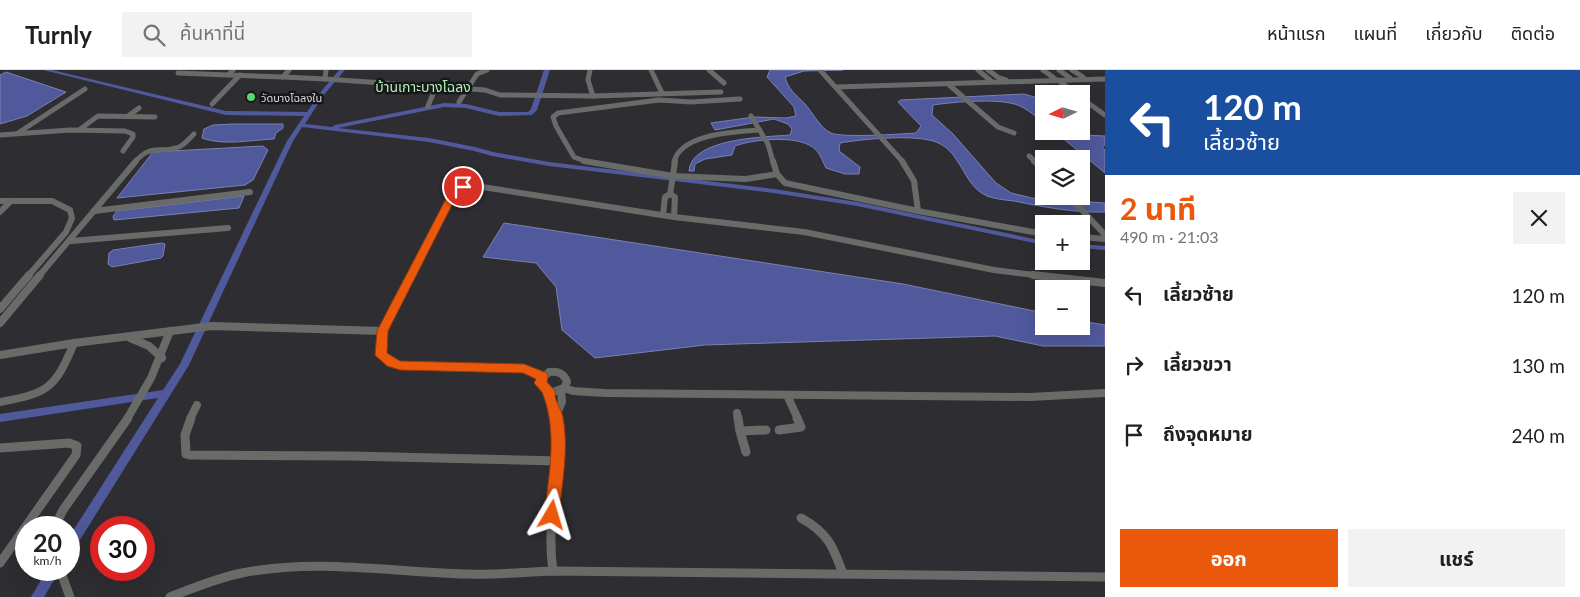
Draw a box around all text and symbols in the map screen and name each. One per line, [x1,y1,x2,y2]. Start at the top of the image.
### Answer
search box [122,12,472,57]
text: Turnly [25,20,92,49]
icon: search [140,21,168,49]
text: ค้นหาที่นี่ [180,21,245,44]
text: หน้าแรก [1267,22,1325,44]
text: แผนที่ [1353,22,1397,44]
text: เกี่ยวกับ [1425,22,1483,44]
text: ติดต่อ [1511,22,1555,44]
district label: บ้านเกาะบางโฉลง [375,78,471,95]
north arrow [1035,85,1090,140]
map controls [1035,85,1090,335]
text: 120 m [1203,85,1302,127]
icon: left [1120,90,1185,155]
marker: วัดบางโฉลงใน [245,91,257,103]
place label: วัดบางโฉลงใน [261,91,322,104]
text: เลี้ยวซ้าย [1203,128,1280,155]
button: layers [1035,150,1090,205]
pin [442,166,484,208]
icon: arrive [449,173,477,201]
text: 2 นาที [1120,190,1196,226]
button: close [1513,192,1565,244]
button: + [1035,215,1090,270]
text: 490 m · 21:03 [1120,227,1219,246]
button: − [1035,280,1090,335]
icon: left [1120,281,1148,309]
text: เลี้ยวซ้าย [1163,282,1234,305]
text: 120 m [1511,284,1565,307]
icon: right [1120,351,1148,379]
text: เลี้ยวขวา [1163,352,1232,375]
text: 130 m [1511,354,1565,377]
icon: arrive [1120,421,1148,449]
text: ถึงจุดหมาย [1163,422,1253,445]
text: 240 m [1511,424,1565,447]
position arrow [525,488,577,540]
speed limit sign: 30 [90,516,155,581]
text: 20 [33,527,62,557]
button: ออก [1120,529,1338,587]
button: แชร์ [1348,529,1565,587]
text: km/h [33,553,62,568]

